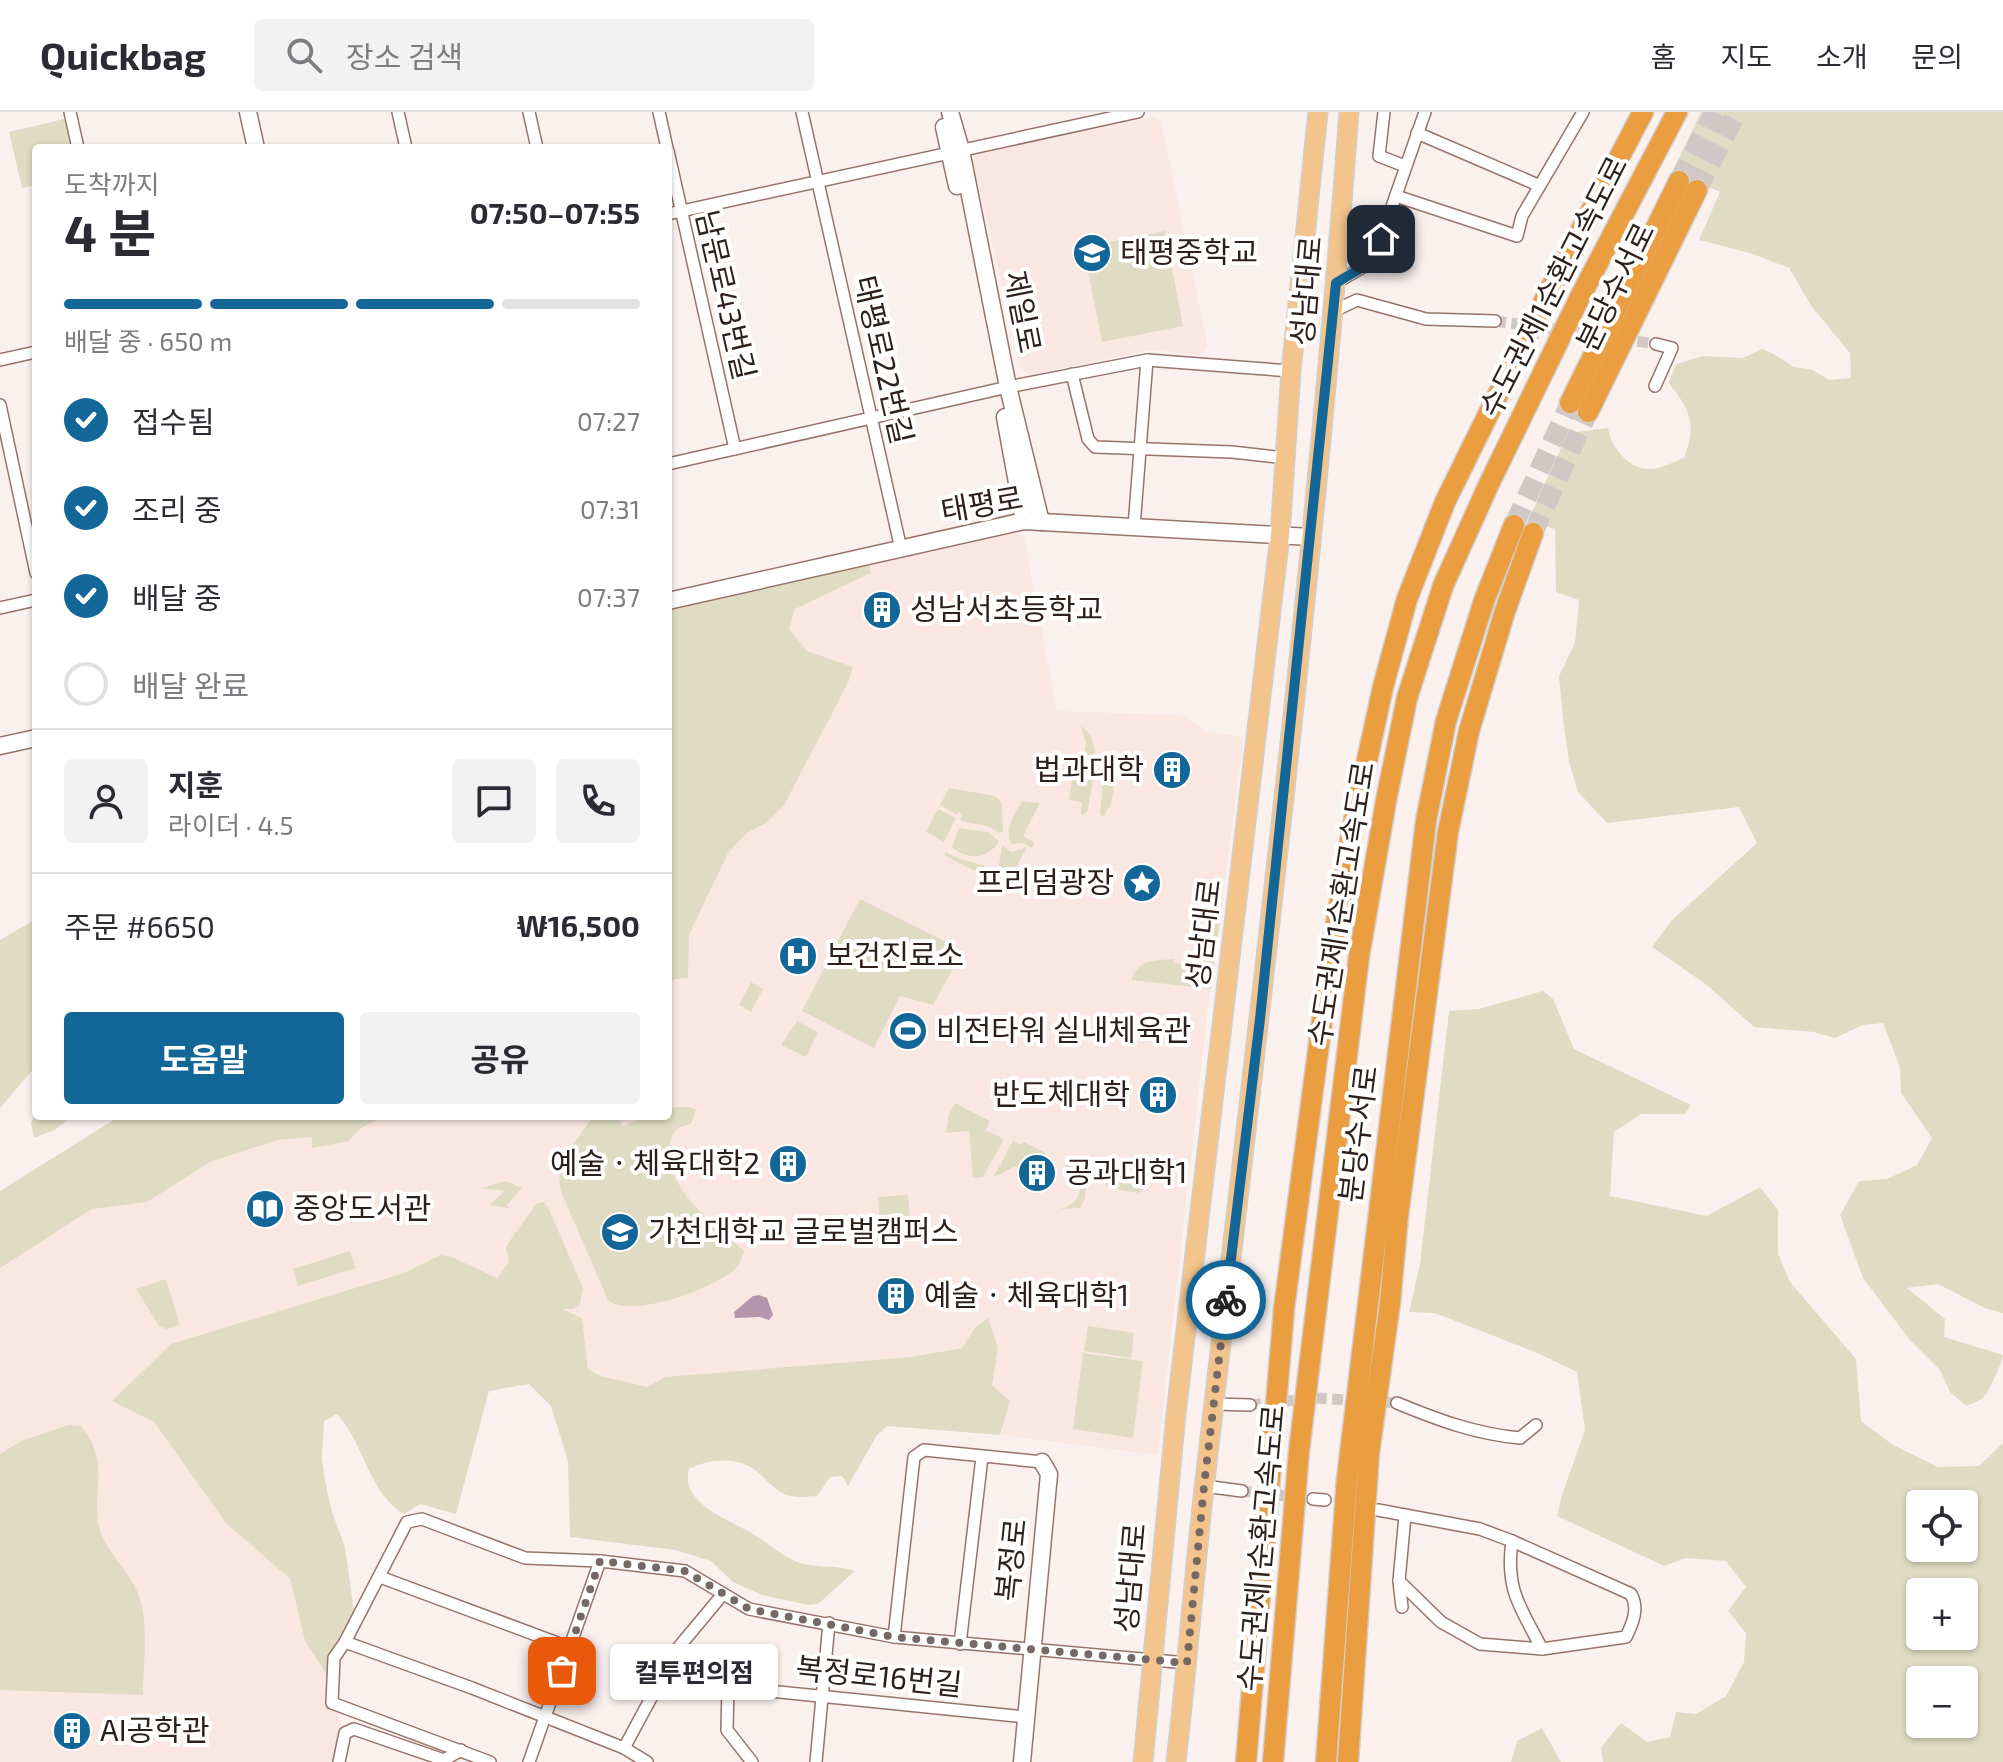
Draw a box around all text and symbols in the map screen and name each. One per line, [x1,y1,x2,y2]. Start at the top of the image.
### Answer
search box [254,19,814,91]
text: Quickbag [40,32,206,78]
icon: search [282,33,326,77]
text: 장소 검색 [346,38,463,74]
text: 홈 [1651,39,1676,73]
text: 지도 [1720,39,1772,73]
text: 소개 [1816,39,1867,73]
text: 문의 [1911,39,1963,73]
street label: 수도권제1순환고속도로 [1471,150,1634,423]
text: 도착까지 [64,168,160,199]
text: 07:50–07:55 [470,194,640,230]
text: 4 분 [64,200,156,262]
pin [1347,205,1415,273]
street label: 남문로43번길 [690,206,764,383]
street label: 분당수서로 [1568,216,1661,356]
icon: home [1359,217,1403,261]
school or university icon: 태평중학교 [1071,232,1113,274]
place label: 태평중학교 [1120,233,1258,269]
street label: 성남대로 [1282,234,1328,347]
street label: 제일로 [998,268,1050,356]
street label: 태평로22번길 [848,272,922,447]
text: 배달 중 · 650 m [64,325,232,356]
icon: check [64,398,108,442]
text: 접수됨 [132,403,215,439]
text: 07:27 [577,405,640,436]
street label: 태평로 [938,478,1026,528]
icon: check [64,486,108,530]
text: 조리 중 [132,491,222,527]
text: 07:31 [580,493,640,524]
icon: check [64,574,108,618]
text: 배달 중 [132,579,222,615]
text: 07:37 [577,581,640,612]
building icon: 성남서초등학교 [861,589,903,631]
place label: 성남서초등학교 [910,590,1103,626]
text: 배달 완료 [132,667,249,703]
building icon: 법과대학 [1151,749,1193,791]
place label: 법과대학 [1034,750,1144,786]
button: person [64,759,148,843]
button: chat [452,759,536,843]
button: phone [556,759,640,843]
street label: 수도권제1순환고속도로 [1300,759,1380,1049]
text: 지훈 [168,766,223,802]
text: 라이더 · 4.5 [168,809,293,840]
place icon: 프리덤광장 [1121,862,1163,904]
place label: 프리덤광장 [976,863,1114,899]
street label: 성남대로 [1177,877,1227,991]
text: ₩16,500 [517,907,640,943]
text: 주문 #6650 [64,908,215,944]
hospital icon: 보건진료소 [777,935,819,977]
place label: 보건진료소 [826,936,964,972]
sports icon: 비전타워 실내체육관 [887,1010,929,1052]
place label: 비전타워 실내체육관 [936,1011,1191,1047]
button: 도움말 [64,1012,344,1104]
button: 공유 [360,1012,640,1104]
street label: 분당수서로 [1331,1063,1383,1204]
building icon: 반도체대학 [1137,1074,1179,1116]
place label: 반도체대학 [992,1075,1130,1111]
building icon: 예술ㆍ체육대학2 [767,1143,809,1185]
place label: 예술ㆍ체육대학2 [550,1144,760,1180]
building icon: 공과대학1 [1016,1152,1058,1194]
place label: 공과대학1 [1065,1153,1187,1189]
library icon: 중앙도서관 [244,1188,286,1230]
place label: 중앙도서관 [293,1189,431,1225]
school or university icon: 가천대학교 글로벌캠퍼스 [599,1211,641,1253]
place label: 가천대학교 글로벌캠퍼스 [648,1212,958,1248]
courier [1186,1260,1266,1340]
building icon: 예술ㆍ체육대학1 [875,1275,917,1317]
place label: 예술ㆍ체육대학1 [924,1276,1129,1312]
icon: bike [1204,1278,1248,1322]
street label: 수도권제1순환고속도로 [1230,1403,1290,1693]
map controls [1906,1490,1978,1738]
button: locate [1906,1490,1978,1562]
street label: 복정로 [988,1517,1032,1603]
street label: 성남대로 [1106,1521,1152,1634]
button: + [1906,1578,1978,1650]
pin [528,1637,596,1705]
callout: 컬투편의점 [610,1643,778,1699]
street label: 복정로16번길 [794,1648,964,1702]
icon: bag [540,1649,584,1693]
text: 컬투편의점 [634,1656,754,1687]
button: − [1906,1666,1978,1738]
building icon: AI공학관 [51,1710,93,1752]
place label: AI공학관 [100,1711,209,1747]

